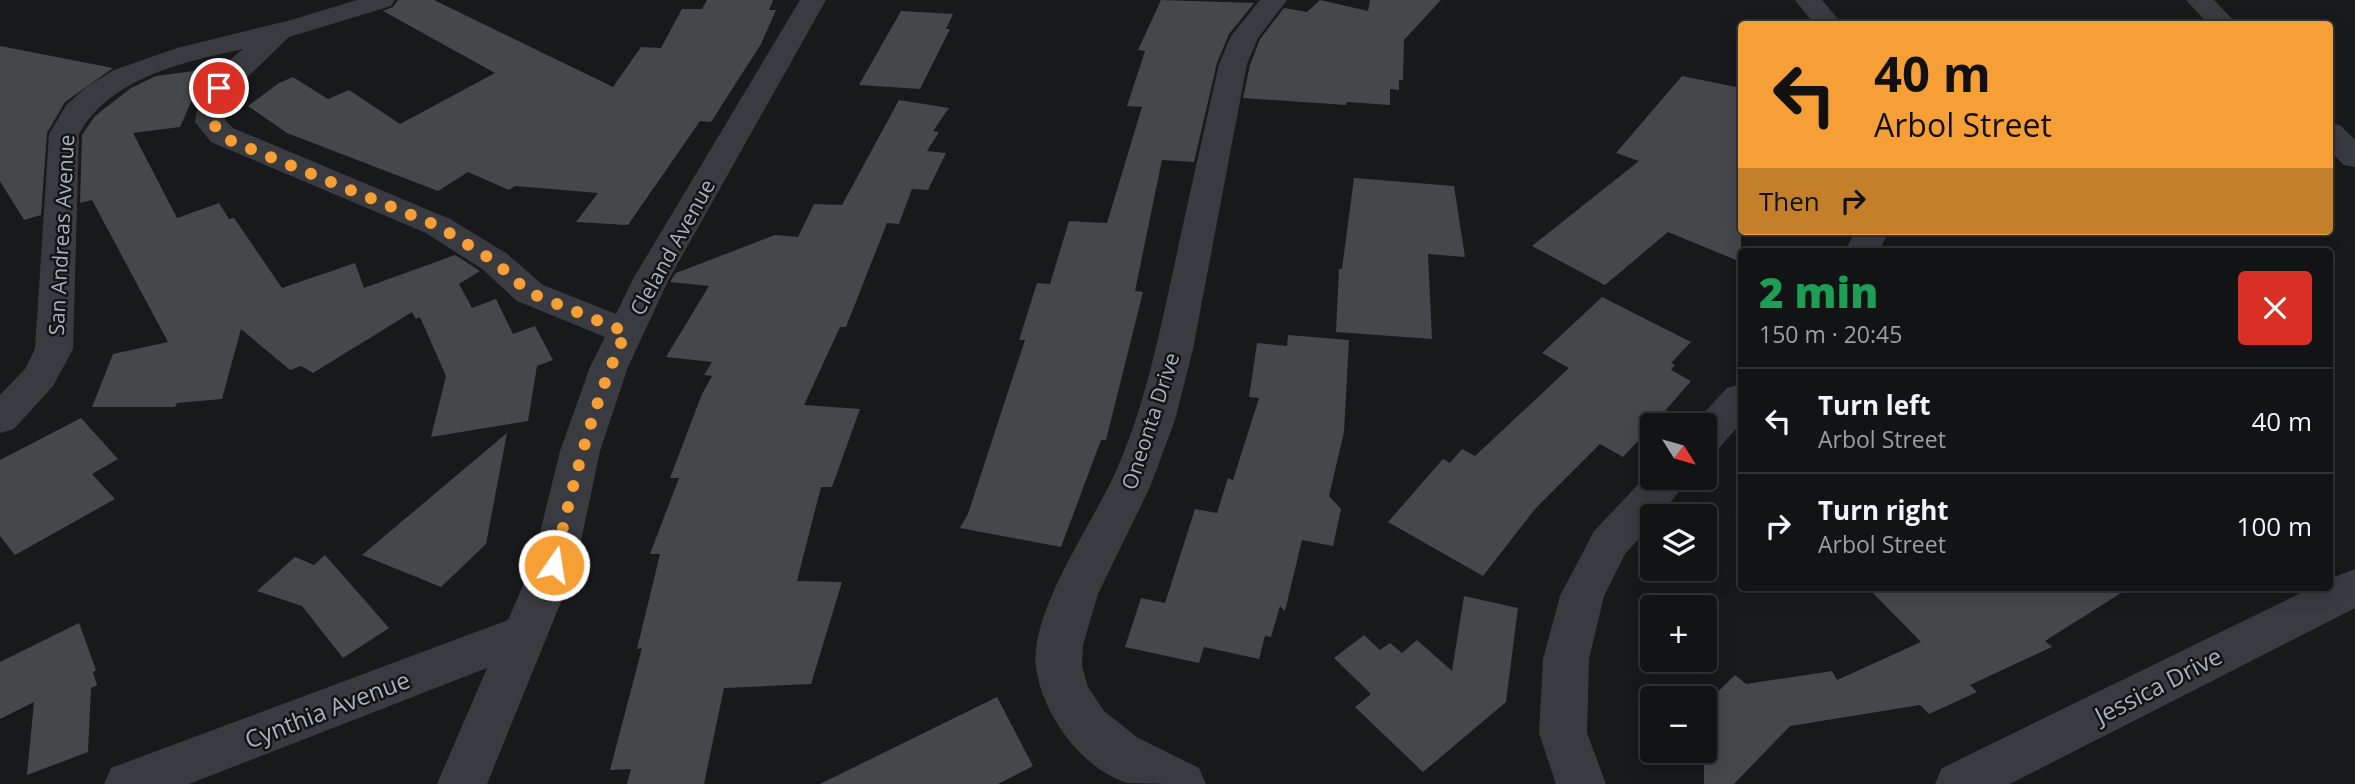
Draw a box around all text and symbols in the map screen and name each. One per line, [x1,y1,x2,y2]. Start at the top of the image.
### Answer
text: 40 m [1874,40,1991,106]
icon: left [1759,49,1850,140]
pin [189,58,249,118]
icon: arrive [200,69,238,107]
text: Arbol Street [1874,103,2052,146]
street label: San Andreas Avenue [42,134,80,336]
street label: Cleland Avenue [623,174,721,320]
icon: right [1834,182,1872,220]
text: Then [1759,183,1820,219]
text: 2 min [1759,263,1878,320]
button: close [2238,271,2312,345]
text: 150 m · 20:45 [1759,318,1902,350]
street label: Oneonta Drive [1115,349,1185,493]
text: Turn left [1818,387,1930,423]
icon: left [1759,402,1797,440]
text: 40 m [2251,403,2312,439]
north arrow [1640,413,1717,490]
map controls [1640,413,1717,763]
text: Arbol Street [1818,423,1946,455]
text: Turn right [1818,492,1949,528]
button: layers [1640,504,1717,581]
icon: right [1759,507,1797,545]
text: 100 m [2237,508,2312,544]
position arrow [517,528,591,602]
text: Arbol Street [1818,528,1946,560]
button: + [1640,595,1717,672]
street label: Jessica Drive [2087,639,2227,732]
street label: Cynthia Avenue [240,662,414,756]
button: − [1640,686,1717,763]

